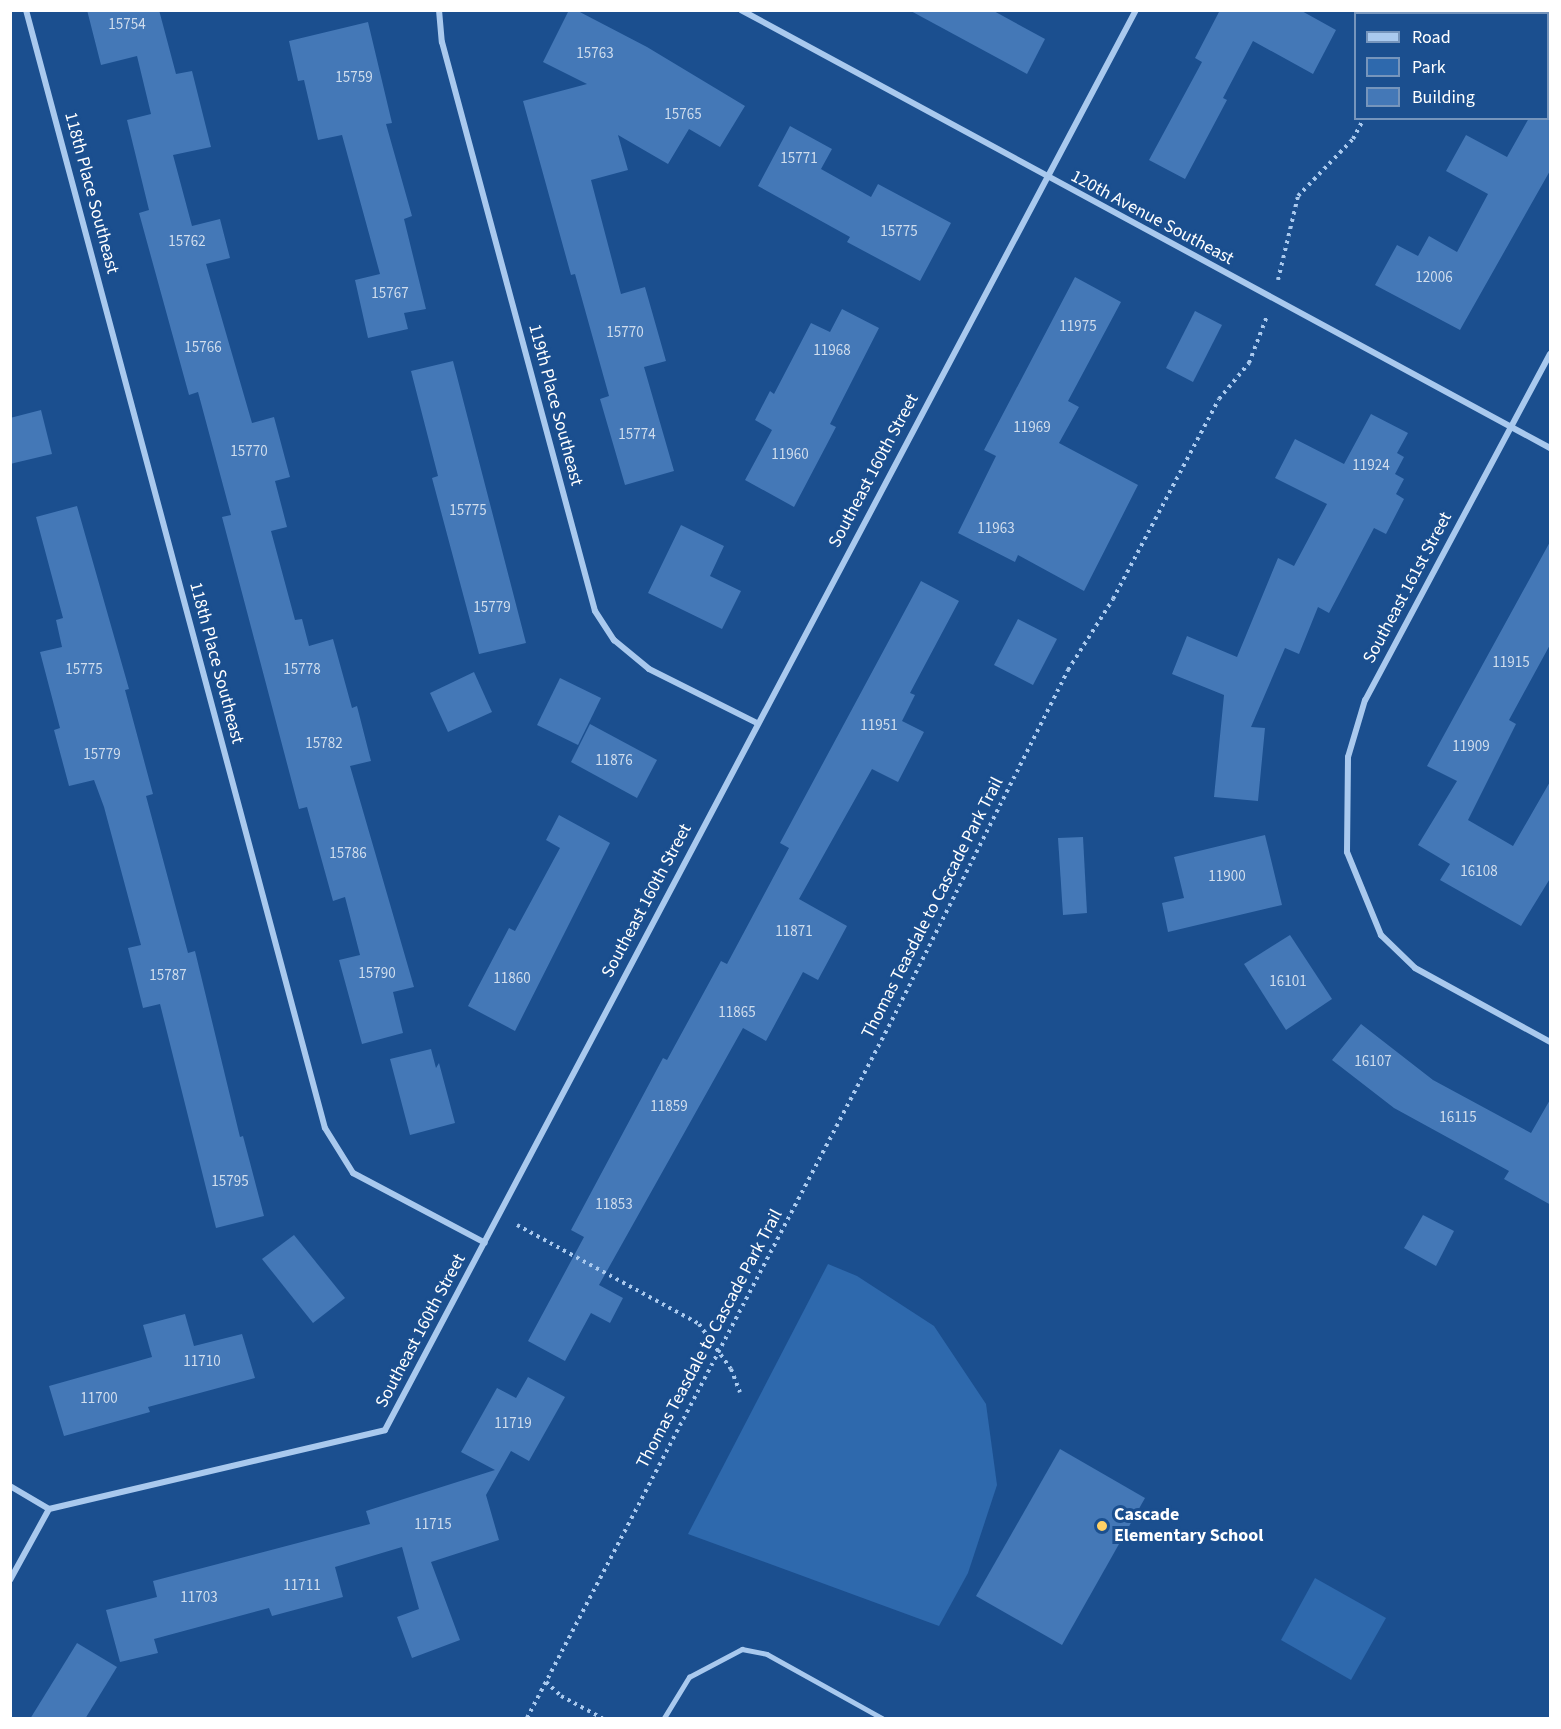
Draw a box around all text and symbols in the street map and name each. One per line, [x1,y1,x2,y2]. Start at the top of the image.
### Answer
legend [1354,12,1549,120]
house number: 15754 [108,16,146,34]
text: Road [1412,25,1451,50]
house number: 15763 [576,45,614,63]
text: Park [1412,55,1446,80]
house number: 15759 [335,69,373,87]
text: Building [1412,85,1475,110]
house number: 15765 [664,106,702,124]
street label: 118th Place Southeast [59,110,123,276]
house number: 15771 [780,150,818,168]
street label: 120th Avenue Southeast [1067,166,1237,270]
house number: 15775 [880,223,918,241]
house number: 15762 [168,233,206,251]
house number: 12006 [1415,269,1453,287]
house number: 15767 [371,285,409,303]
house number: 11975 [1059,318,1097,336]
street label: 119th Place Southeast [523,322,587,488]
house number: 15770 [606,324,644,342]
house number: 15766 [184,339,222,357]
house number: 11968 [813,342,851,360]
street label: Southeast 160th Street [824,390,924,552]
house number: 11969 [1013,419,1051,437]
house number: 15774 [618,426,656,444]
house number: 15770 [230,443,268,461]
house number: 11960 [771,446,809,464]
house number: 11924 [1352,457,1390,475]
house number: 15775 [449,502,487,520]
street label: Southeast 161st Street [1359,509,1457,667]
house number: 11963 [977,520,1015,538]
street label: 118th Place Southeast [184,580,248,746]
house number: 15779 [473,599,511,617]
house number: 11915 [1492,654,1530,672]
house number: 15775 [65,661,103,679]
house number: 15778 [283,661,321,679]
house number: 11951 [860,717,898,735]
house number: 15782 [305,735,343,753]
house number: 11909 [1452,738,1490,756]
house number: 15779 [83,746,121,764]
house number: 11876 [595,752,633,770]
street label: Thomas Teasdale to Cascade Park Trail [858,774,1008,1042]
street label: Southeast 160th Street [597,820,697,982]
house number: 15786 [329,845,367,863]
house number: 16108 [1460,863,1498,881]
house number: 11900 [1208,868,1246,886]
house number: 11871 [775,923,813,941]
house number: 15790 [358,965,396,983]
house number: 15787 [149,967,187,985]
house number: 11860 [493,970,531,988]
house number: 16101 [1269,973,1307,991]
house number: 11865 [718,1004,756,1022]
house number: 16107 [1354,1053,1392,1071]
house number: 11859 [650,1098,688,1116]
house number: 16115 [1439,1109,1477,1127]
house number: 15795 [211,1173,249,1191]
house number: 11853 [595,1196,633,1214]
street label: Thomas Teasdale to Cascade Park Trail [632,1206,788,1472]
street label: Southeast 160th Street [371,1250,471,1412]
house number: 11710 [183,1353,221,1371]
house number: 11700 [80,1390,118,1408]
house number: 11719 [494,1415,532,1433]
place label: Cascade Elementary School [1114,1505,1264,1547]
house number: 11715 [414,1516,452,1534]
marker: Cascade Elementary School [1095,1519,1109,1533]
house number: 11711 [283,1577,321,1595]
house number: 11703 [180,1589,218,1607]

